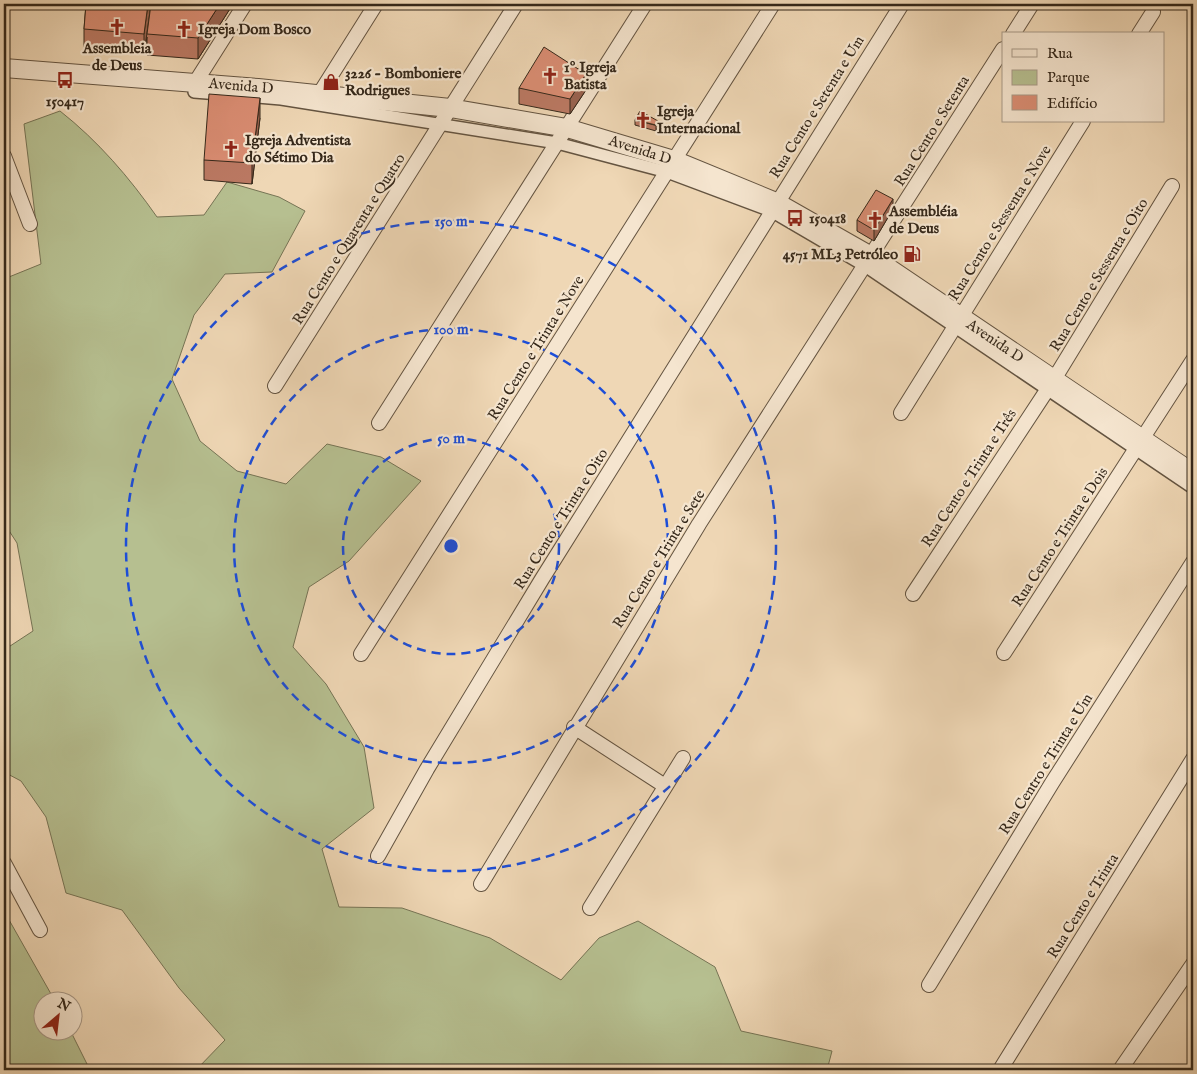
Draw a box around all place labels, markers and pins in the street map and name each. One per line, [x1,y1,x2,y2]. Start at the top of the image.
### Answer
church icon: Assembleia de Deus [107,17,127,37]
church icon: Igreja Dom Bosco [174,19,194,39]
place label: Igreja Dom Bosco [198,20,311,39]
place label: Assembleia de Deus [82,39,152,75]
place label: 1º Igreja Batista [564,58,617,94]
place label: 3226 - Bomboniere Rodrigues [345,64,461,100]
church icon: 1º Igreja Batista [540,66,560,86]
bus stop icon: 150417 [55,70,75,90]
shop icon: 3226 - Bomboniere Rodrigues [321,72,341,92]
place label: 150417 [46,92,84,111]
place label: Igreja Internacional [657,102,741,138]
church icon: Igreja Internacional [633,110,653,130]
place label: Igreja Adventista do Sétimo Dia [245,131,351,167]
church icon: Igreja Adventista do Sétimo Dia [221,139,241,159]
place label: Assembléia de Deus [888,202,958,238]
bus stop icon: 150418 [785,208,805,228]
place label: 150418 [809,209,846,228]
church icon: Assembléia de Deus [865,210,885,230]
fuel station icon: 4571 ML3 Petróleo [902,244,922,264]
place label: 4571 ML3 Petróleo [783,245,898,264]
centre of rings [442,537,460,555]

